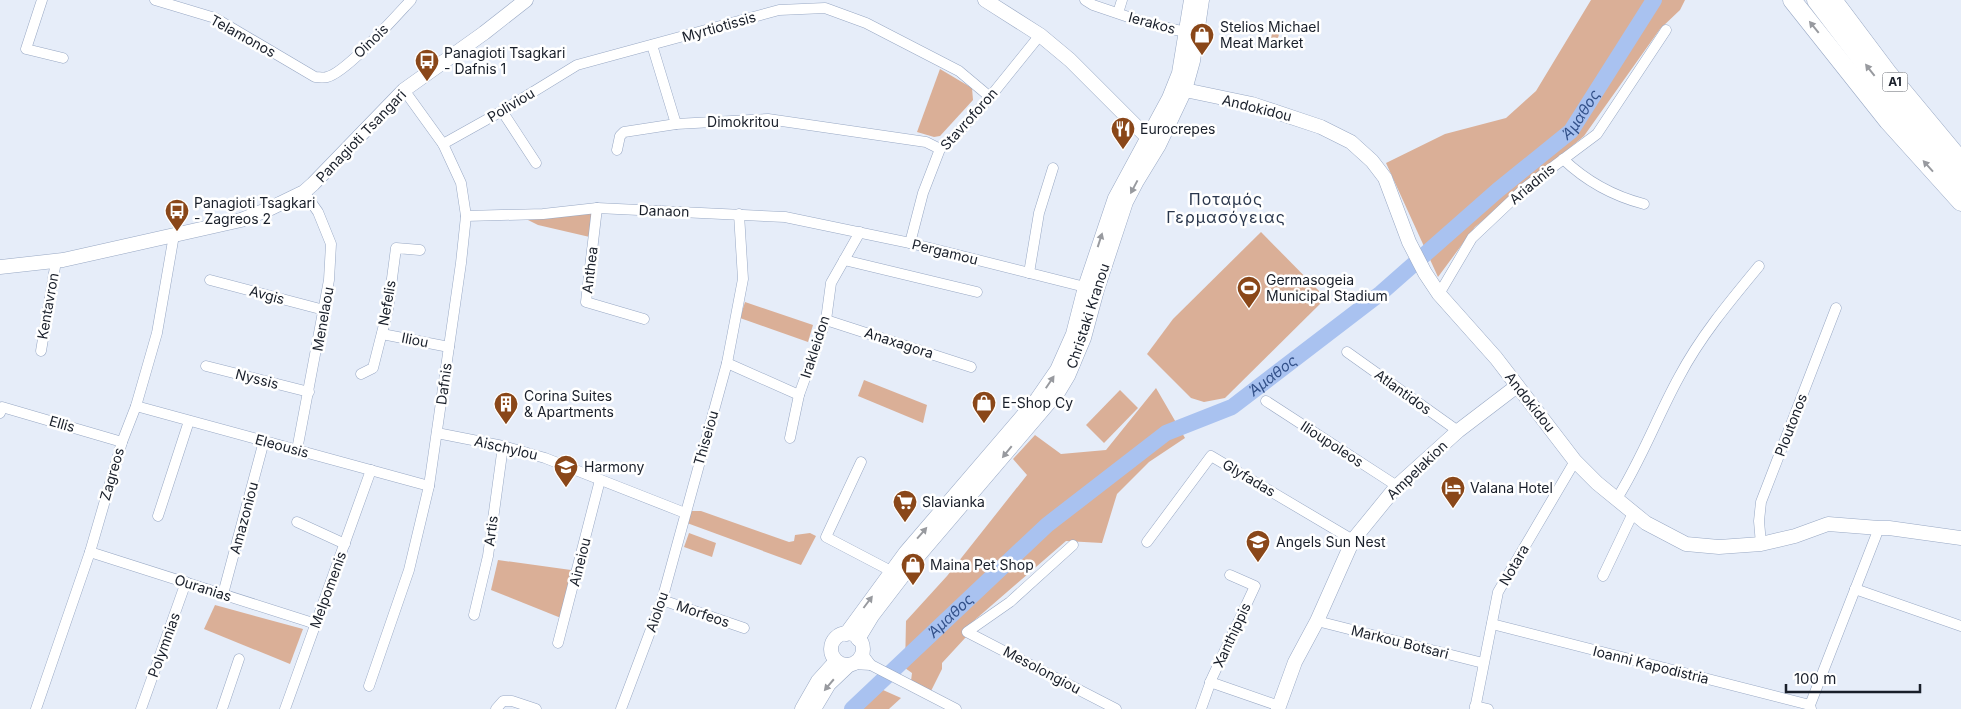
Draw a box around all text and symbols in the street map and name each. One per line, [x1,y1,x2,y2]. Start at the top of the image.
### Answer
street label: Myrtiotissis [680,8,758,45]
street label: Ierakos [1127,8,1178,37]
street label: Telamonos [208,11,279,60]
place label: Stelios Michael Meat Market [1220,18,1320,51]
street label: Oinois [350,20,392,61]
one-way arrow [1808,21,1819,34]
shop icon: Stelios Michael Meat Market [1189,22,1215,56]
place label: Panagioti Tsagkari - Dafnis 1 [444,44,565,77]
bus stop icon: Panagioti Tsagkari - Dafnis 1 [414,48,440,82]
one-way arrow [1864,64,1875,77]
road number: A1 [1882,72,1908,91]
street label: Poliviou [484,84,537,125]
street label: Stavroforon [936,84,1001,153]
water label: Άμαθος [1557,85,1604,144]
street label: Panagioti Tsangari [312,86,409,185]
street label: Andokidou [1221,91,1294,124]
street label: Dimokritou [707,113,779,130]
restaurant icon: Eurocrepes [1110,116,1136,150]
place label: Eurocrepes [1140,120,1215,137]
one-way arrow [1923,159,1934,172]
street label: Ariadnis [1506,160,1558,207]
one-way arrow [1130,179,1138,194]
district label: Ποταμός Γερμασόγειας [1166,189,1286,227]
place label: Panagioti Tsagkari - Zagreos 2 [194,194,315,227]
bus stop icon: Panagioti Tsagkari - Zagreos 2 [164,198,190,232]
street label: Danaon [638,201,690,220]
one-way arrow [1097,233,1105,248]
street label: Pergamou [910,235,980,268]
street label: Anthea [578,246,601,294]
street label: Christaki Kranou [1062,261,1113,371]
street label: Kentavron [33,271,62,340]
place label: Germasogeia Municipal Stadium [1266,271,1388,304]
sports icon: Germasogeia Municipal Stadium [1236,275,1262,309]
street label: Nefelis [374,279,399,327]
street label: Avgis [248,282,287,307]
street label: Menelaou [308,285,337,352]
street label: Irakleidon [796,313,833,380]
street label: Anaxagora [863,323,936,362]
street label: Iliou [400,329,430,350]
water label: Άμαθος [1244,350,1301,400]
street label: Dafnis [432,362,455,406]
street label: Nyssis [234,365,281,392]
street label: Atlantidos [1372,365,1435,418]
street label: Andokidou [1502,368,1559,435]
one-way arrow [1045,376,1054,389]
place label: Corina Suites & Apartments [524,387,614,420]
shop icon: E-Shop Cy [971,390,997,424]
building icon: Corina Suites & Apartments [493,391,519,425]
street label: Ploutonos [1771,391,1810,459]
place label: E-Shop Cy [1002,394,1073,411]
street label: Thiseiou [690,408,721,467]
street label: Ellis [47,412,77,435]
street label: Ilioupoleos [1298,417,1367,470]
street label: Eleousis [253,430,311,461]
street label: Aischylou [473,432,539,463]
street label: Ampelakion [1383,437,1450,503]
street label: Zagreos [96,445,127,502]
one-way arrow [1001,445,1012,458]
school or university icon: Harmony [553,454,579,488]
street label: Glyfadas [1220,455,1279,500]
place label: Harmony [584,458,644,475]
hotel icon: Valana Hotel [1440,475,1466,509]
place label: Valana Hotel [1470,479,1553,496]
street label: Amazoniou [226,480,261,556]
supermarket icon: Slavianka [892,489,918,523]
place label: Slavianka [922,493,985,510]
street label: Artis [480,515,501,547]
one-way arrow [916,528,928,540]
school or university icon: Angels Sun Nest [1245,529,1271,563]
place label: Angels Sun Nest [1276,533,1386,550]
street label: Aineiou [565,536,594,588]
street label: Notara [1495,541,1532,588]
street label: Melpomenis [306,549,349,631]
shop icon: Maina Pet Shop [900,552,926,586]
place label: Maina Pet Shop [930,556,1034,573]
street label: Ouranias [172,570,234,605]
street label: Aiolou [642,589,671,634]
water label: Άμαθος [923,589,978,642]
one-way arrow [863,595,873,609]
street label: Morfeos [674,596,732,631]
street label: Xanthippis [1209,600,1254,670]
street label: Polymnias [144,610,183,680]
street label: Markou Botsari [1349,621,1451,662]
street label: Mesolongiou [1001,642,1084,697]
street label: Ioanni Kapodistria [1591,642,1711,687]
scale bar [1786,662,1920,694]
text: 100 m [1794,669,1836,688]
one-way arrow [824,679,835,692]

